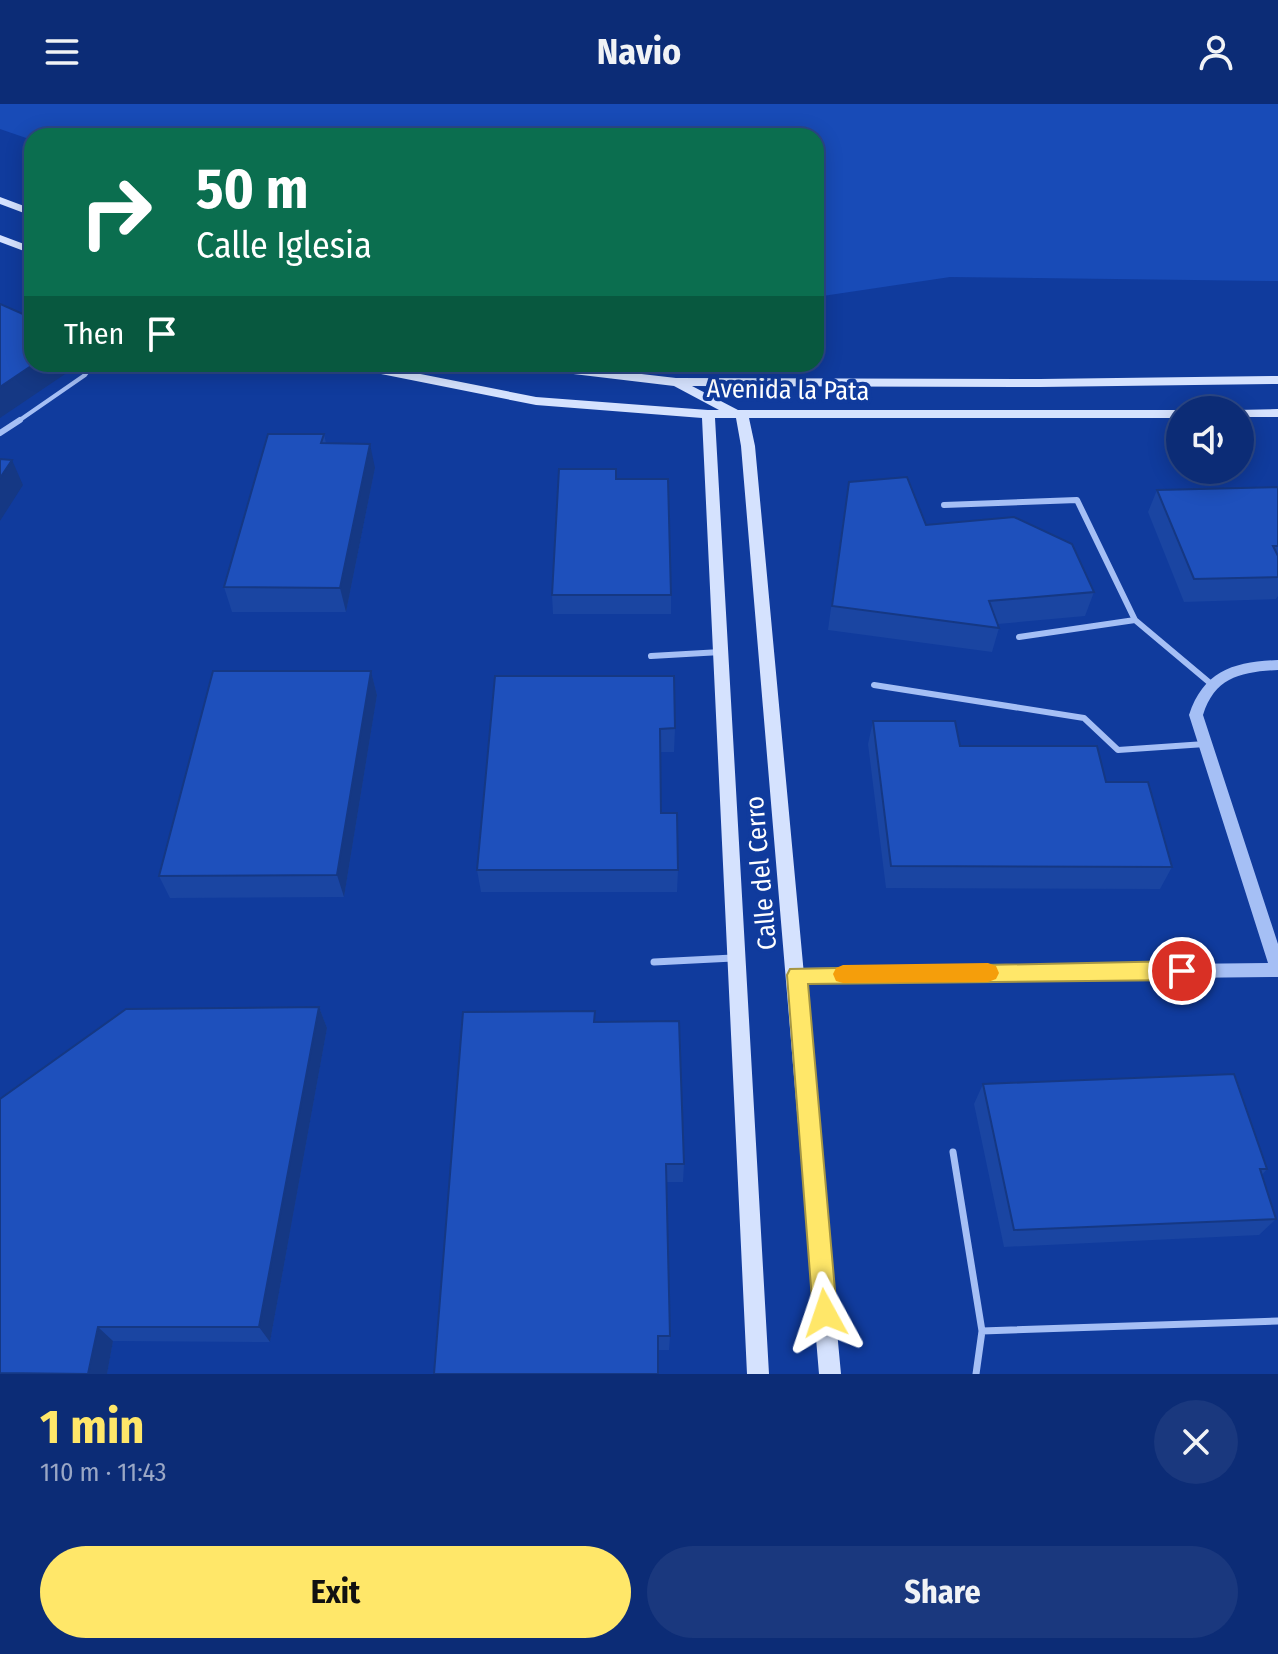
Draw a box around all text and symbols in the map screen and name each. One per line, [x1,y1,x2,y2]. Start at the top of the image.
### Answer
icon: menu [40,30,84,74]
text: Navio [597,30,681,74]
icon: person [1194,30,1238,74]
text: 50 m [196,156,308,223]
icon: right [64,160,168,264]
text: Calle Iglesia [196,224,372,268]
icon: arrive [140,312,184,356]
text: Then [64,316,124,352]
street label: Avenida la Pata [706,373,870,407]
map controls [1166,396,1254,484]
button: sound [1166,396,1254,484]
street label: Calle del Cerro [739,795,783,951]
pin [1148,937,1216,1005]
icon: arrive [1160,949,1204,993]
position arrow [783,1271,867,1355]
text: 1 min [40,1398,145,1456]
button: close [1154,1400,1238,1484]
text: 110 m · 11:43 [40,1457,167,1488]
button: Exit [40,1546,631,1638]
button: Share [647,1546,1238,1638]

